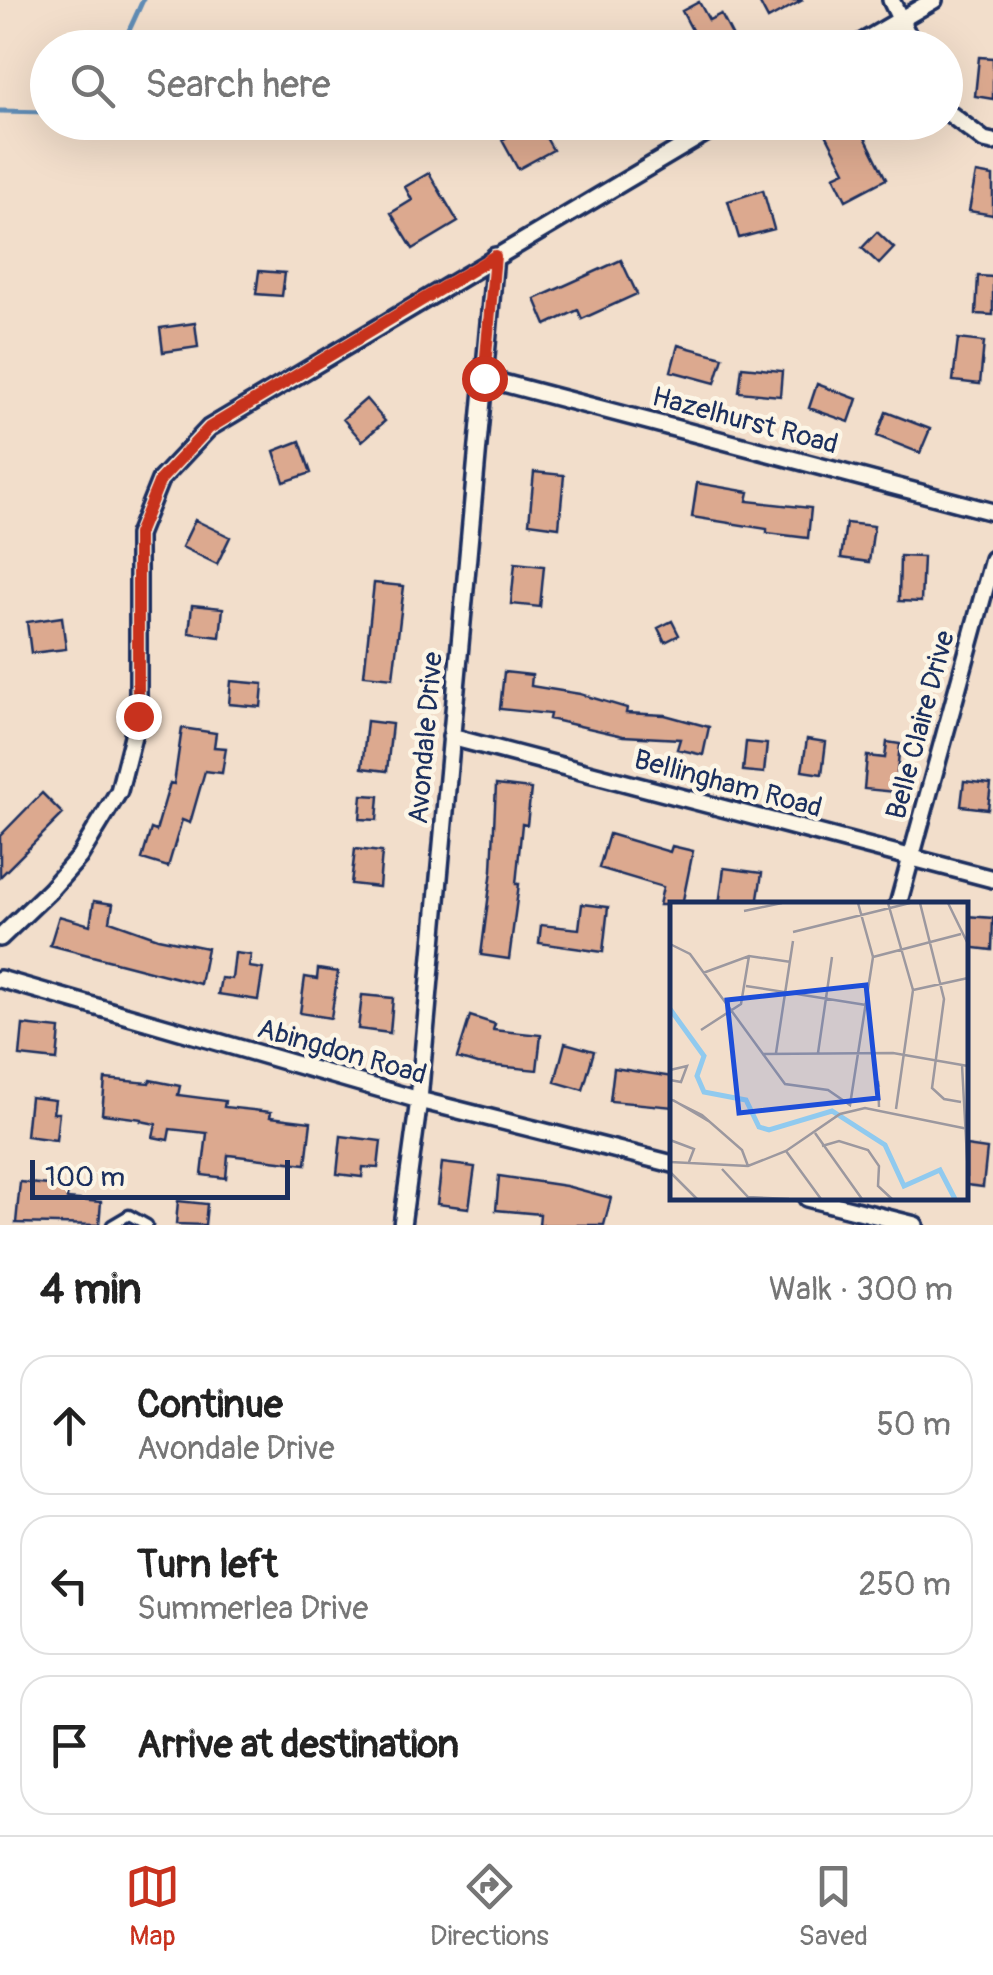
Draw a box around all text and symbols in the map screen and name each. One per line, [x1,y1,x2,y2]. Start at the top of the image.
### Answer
search box [30,30,963,140]
icon: search [65,58,120,113]
text: Search here [145,61,331,109]
route start [462,356,508,402]
street label: Hazelhurst Road [648,379,842,463]
street label: Belle Claire Drive [879,627,963,823]
street label: Avondale Drive [401,650,451,826]
route end [116,694,162,740]
street label: Bellingham Road [630,742,826,826]
inset map [670,902,968,1200]
street label: Abingdon Road [253,1011,431,1093]
scale bar [30,1155,290,1200]
text: 100 m [45,1160,125,1195]
text: 4 min [40,1264,142,1316]
text: Walk · 300 m [769,1270,953,1310]
text: Continue [137,1381,283,1429]
icon: ahead [42,1398,97,1453]
text: 50 m [876,1405,951,1445]
text: Avondale Drive [137,1429,334,1469]
text: Turn left [137,1541,278,1589]
icon: left [42,1558,97,1613]
text: 250 m [859,1565,951,1605]
text: Summerlea Drive [137,1589,368,1629]
icon: arrive [42,1718,97,1773]
text: Arrive at destination [137,1721,459,1769]
tab: Map [125,1859,180,1954]
tab: Directions [430,1859,549,1954]
tab: Saved [799,1859,868,1954]

